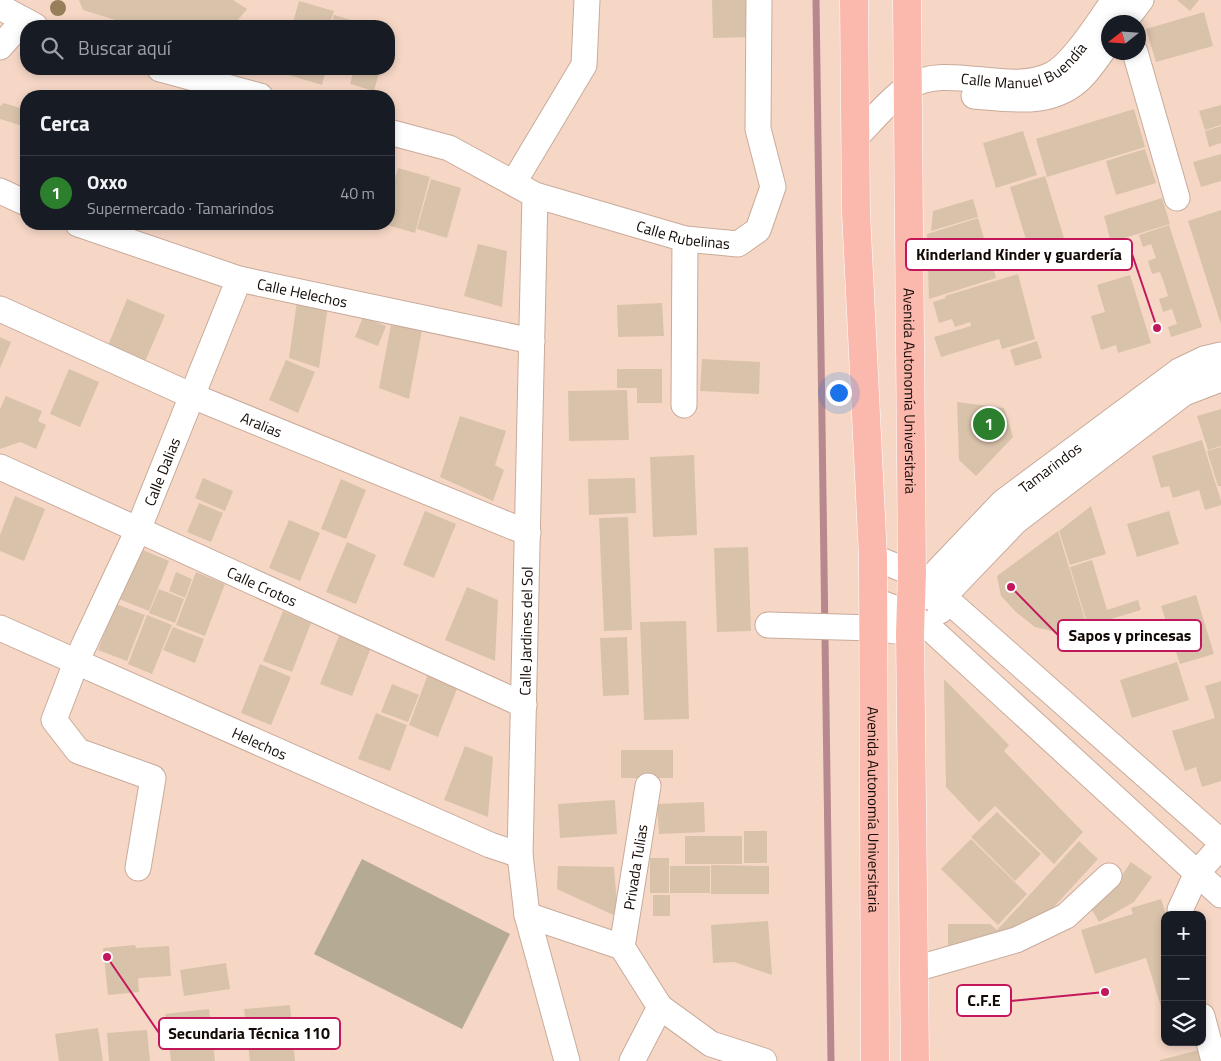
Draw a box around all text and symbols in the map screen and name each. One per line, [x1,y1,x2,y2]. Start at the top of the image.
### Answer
north arrow [1101,15,1146,60]
search box [20,20,395,75]
text: Buscar aquí [78,33,171,62]
icon: search [38,34,66,62]
street label: Calle Manuel Buendía [960,37,1092,94]
text: Cerca [40,107,90,139]
text: Oxxo [87,167,127,196]
text: 1 [52,181,60,205]
text: 40 m [340,181,375,205]
text: Supermercado · Tamarindos [87,196,274,220]
street label: Calle Rubelinas [634,214,731,255]
callout: Kinderland Kinder y guardería [906,239,1132,270]
text: Kinderland Kinder y guardería [916,242,1122,266]
street label: Calle Helechos [255,272,350,313]
street label: Avenida Autonomía Universitaria [898,288,923,495]
your location [826,380,852,406]
pin: 1 [973,405,1005,443]
street label: Aralias [237,406,286,443]
street label: Calle Dalias [137,434,186,509]
street label: Tamarindos [1013,436,1086,498]
street label: Calle Crotos [223,560,301,612]
street label: Calle Jardines del Sol [513,566,539,696]
callout: Sapos y princesas [1058,620,1201,651]
text: Sapos y princesas [1069,623,1191,647]
street label: Avenida Autonomía Universitaria [862,706,886,913]
street label: Helechos [228,721,291,765]
street label: Privada Tulias [617,822,653,912]
map controls [1161,911,1206,1046]
button: + [1161,911,1206,956]
button: − [1161,956,1206,1001]
callout: C.F.E [957,985,1011,1016]
text: C.F.E [967,988,1001,1012]
button: layers [1161,1001,1206,1046]
callout: Secundaria Técnica 110 [159,1018,340,1049]
text: Secundaria Técnica 110 [168,1021,330,1045]

